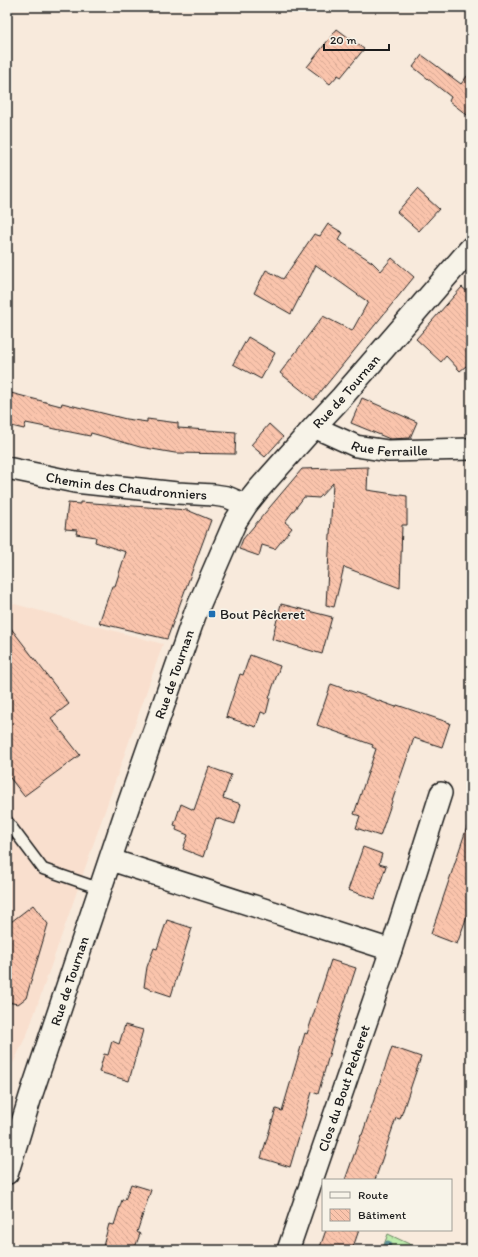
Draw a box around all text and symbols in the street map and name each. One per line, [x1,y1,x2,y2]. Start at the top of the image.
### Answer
scale bar [324,26,389,52]
text: 20 m [330,33,357,47]
street label: Rue de Tournan [309,351,384,432]
street label: Rue Ferraille [348,437,428,460]
street label: Chemin des Chaudronniers [44,468,208,504]
place label: Bout Pêcheret [220,606,305,623]
marker: Bout Pêcheret [207,609,217,619]
street label: Rue de Tournan [151,627,198,721]
street label: Rue de Tournan [47,934,93,1028]
street label: Clos du Bout Pècheret [314,1023,374,1154]
legend [322,1179,452,1231]
text: Route [358,1188,388,1202]
text: Bâtiment [358,1208,407,1222]

